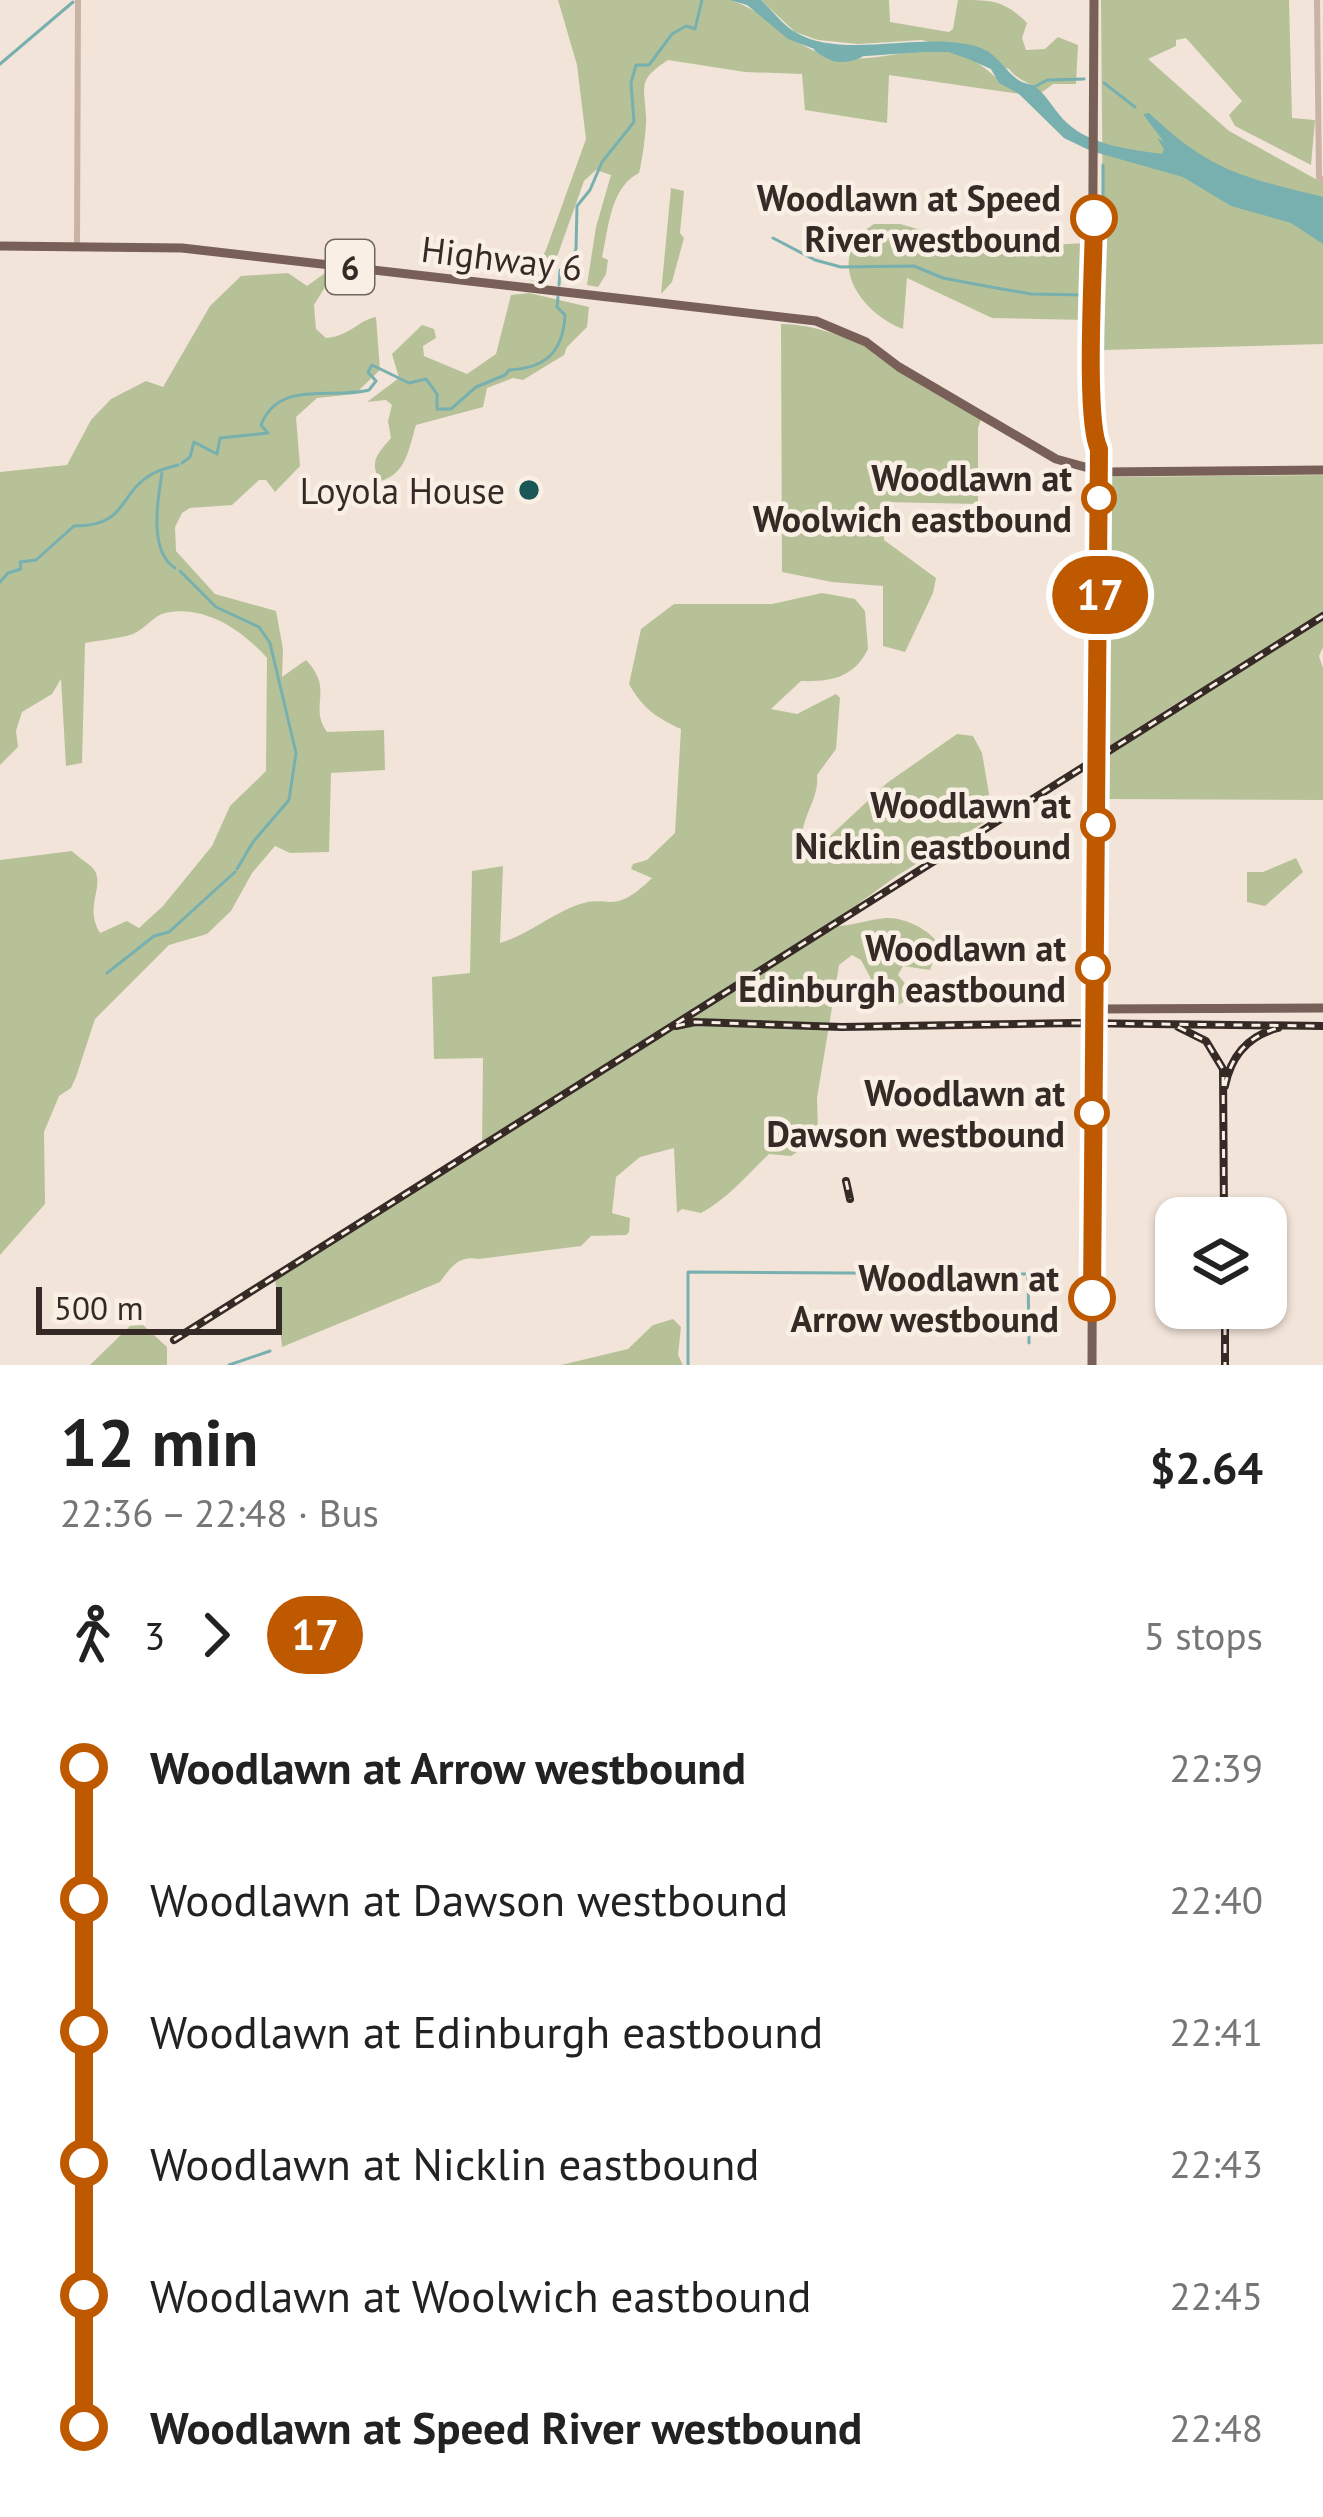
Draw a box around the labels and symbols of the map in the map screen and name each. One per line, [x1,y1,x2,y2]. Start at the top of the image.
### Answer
place label: Woodlawn at Speed River westbound [757,174,1061,262]
marker: Woodlawn at Speed River westbound [1072,196,1116,240]
street label: Highway 6 [419,225,585,291]
road number: 6 [326,240,374,294]
place label: Woodlawn at Woolwich eastbound [753,454,1072,542]
place label: Loyola House [300,467,505,514]
marker: Loyola House [516,477,542,503]
marker: Woodlawn at Woolwich eastbound [1083,482,1115,514]
line badge: 17 [1046,556,1154,634]
place label: Woodlawn at Nicklin eastbound [794,781,1071,869]
marker: Woodlawn at Nicklin eastbound [1082,809,1114,841]
place label: Woodlawn at Edinburgh eastbound [738,924,1066,1012]
marker: Woodlawn at Edinburgh eastbound [1077,952,1109,984]
place label: Woodlawn at Dawson westbound [766,1069,1065,1157]
marker: Woodlawn at Dawson westbound [1076,1097,1108,1129]
place label: Woodlawn at Arrow westbound [791,1254,1059,1342]
marker: Woodlawn at Arrow westbound [1070,1276,1114,1320]
scale bar [36,1281,282,1334]

